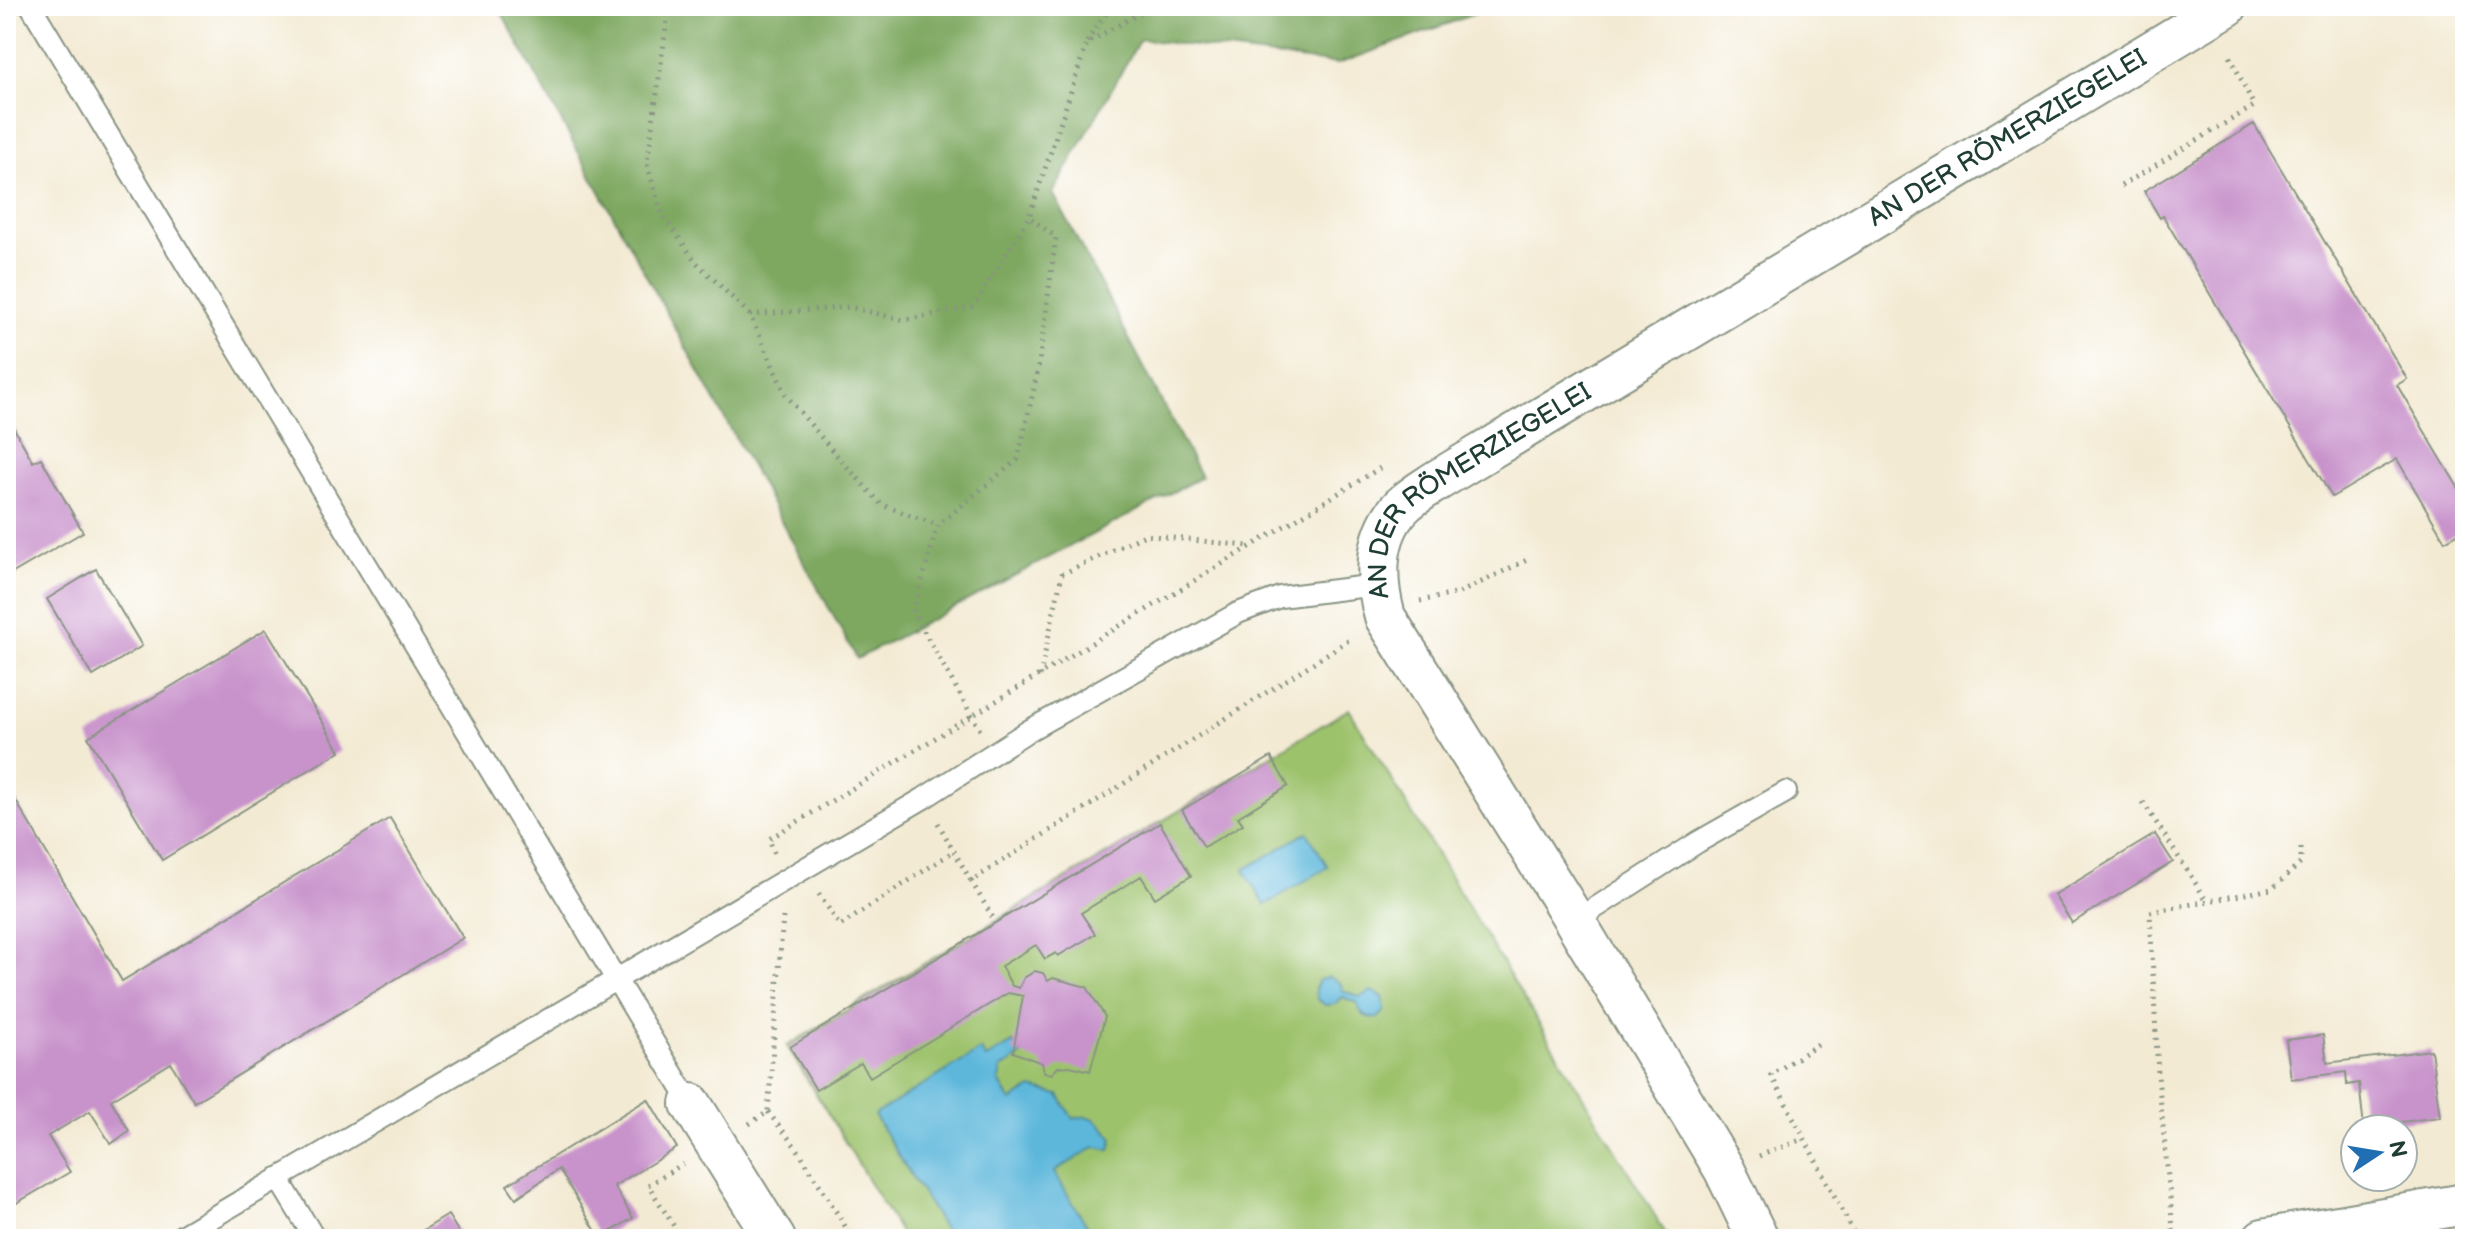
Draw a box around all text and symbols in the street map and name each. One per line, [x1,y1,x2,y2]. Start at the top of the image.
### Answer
street label: AN DER RÖMERZIEGELEI [1863,42,2152,233]
street label: AN DER RÖMERZIEGELEI [1363,376,1597,601]
north arrow [2339,1113,2419,1193]
text: N [2382,1138,2412,1160]

